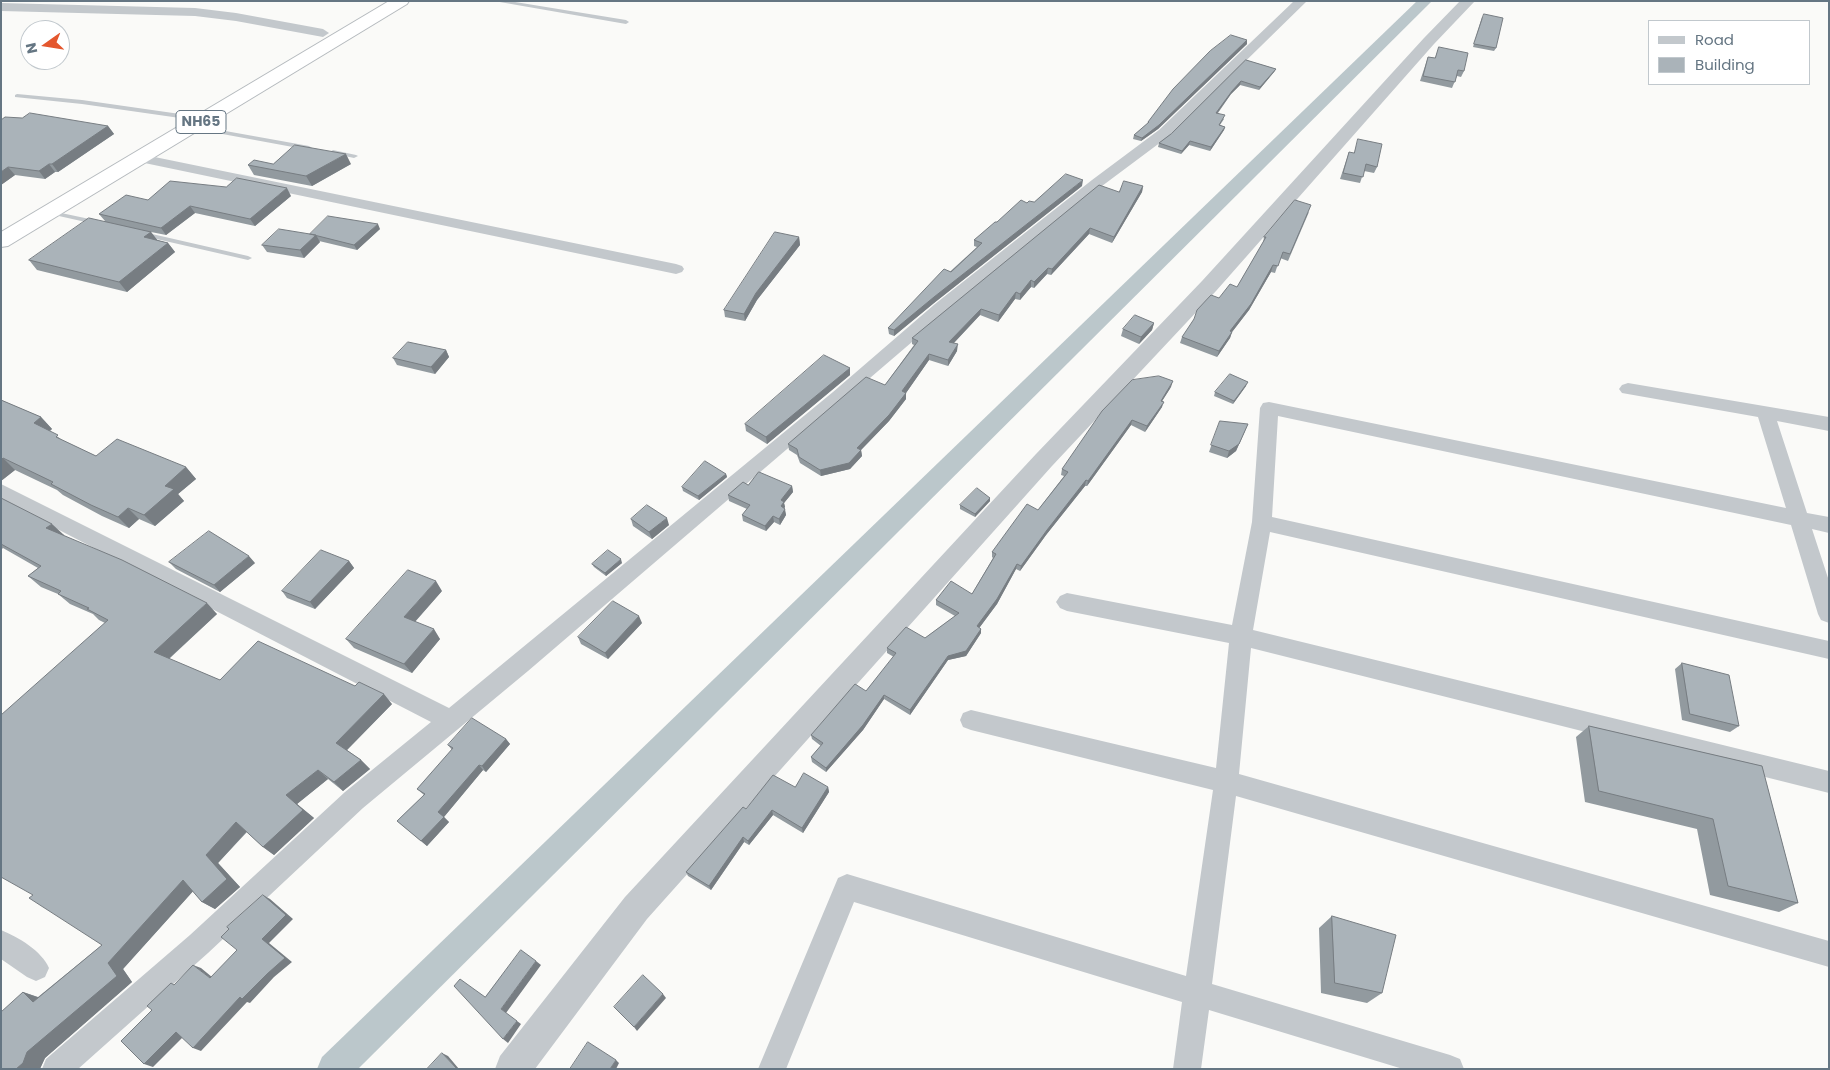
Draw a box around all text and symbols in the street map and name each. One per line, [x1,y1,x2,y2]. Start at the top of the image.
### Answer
north arrow [20,20,70,70]
legend [1648,20,1810,85]
text: Road [1695,29,1734,50]
text: N [20,41,42,56]
text: Building [1695,54,1755,75]
road number: NH65 [176,110,226,134]

